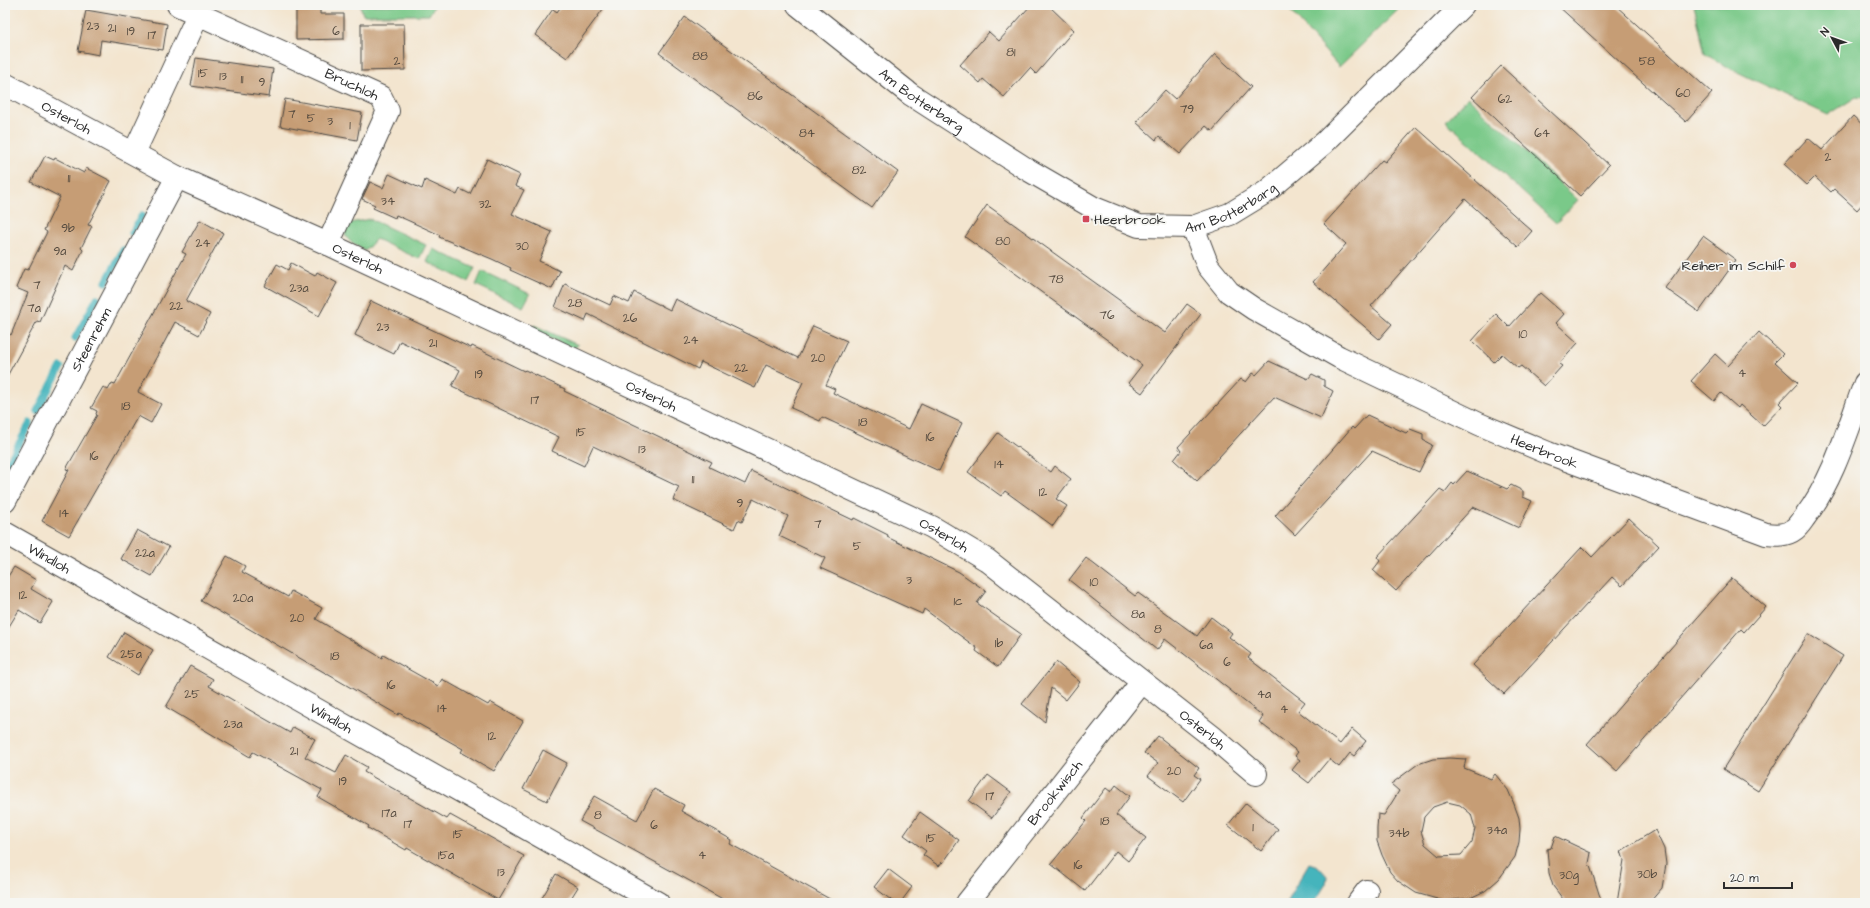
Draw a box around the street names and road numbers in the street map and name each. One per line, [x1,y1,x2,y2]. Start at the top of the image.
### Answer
street label: Bruchloh [321,64,382,106]
street label: Am Botterbarg [874,64,968,137]
street label: Osterloh [37,96,95,140]
street label: Am Botterbarg [1185,178,1281,238]
street label: Osterloh [329,238,387,280]
street label: Steenrehm [66,304,117,375]
street label: Osterloh [622,376,680,417]
street label: Heerbrook [1507,429,1581,474]
street label: Osterloh [916,513,972,558]
street label: Windloh [24,539,74,579]
street label: Windloh [306,699,356,739]
street label: Osterloh [1175,705,1230,755]
street label: Brookwisch [1023,756,1088,830]

